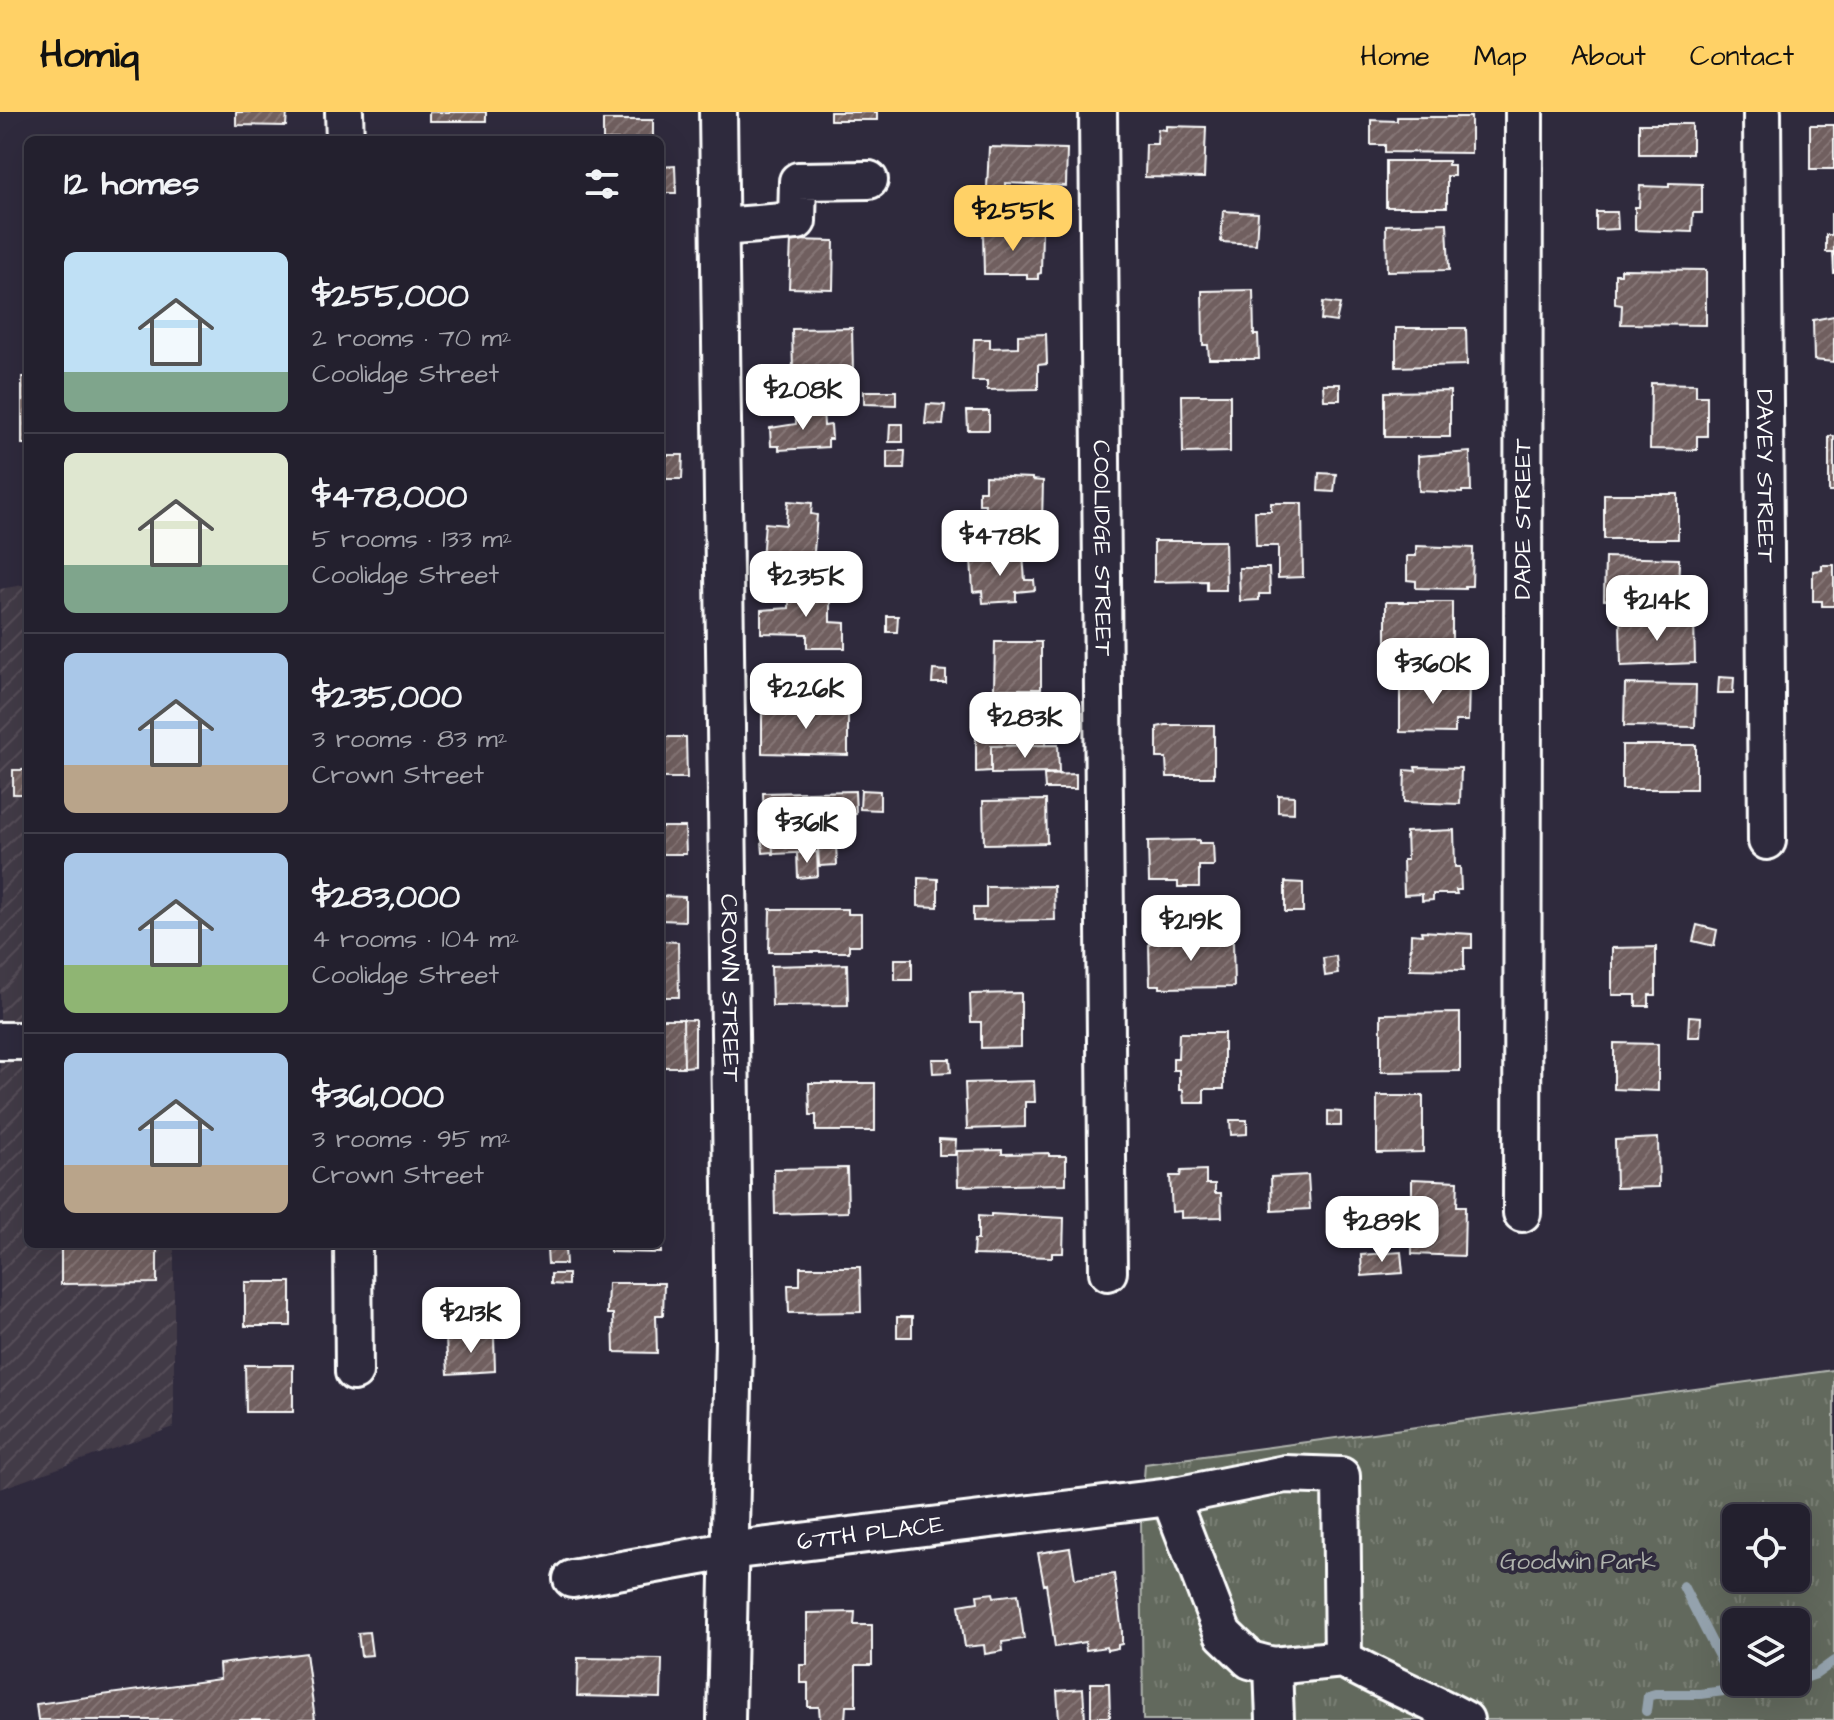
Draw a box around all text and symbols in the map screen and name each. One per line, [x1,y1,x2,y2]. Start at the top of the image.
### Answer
text: Homiq [40,30,139,82]
text: Home [1360,37,1430,76]
text: Map [1474,37,1527,76]
text: About [1571,37,1646,76]
text: Contact [1690,37,1794,76]
text: 12 homes [64,160,199,208]
icon: filters [580,162,624,206]
pin: $255K [957,185,1069,253]
text: $255K [972,193,1054,229]
text: $255,000 [312,272,469,320]
icon: home [128,284,224,380]
text: 2 rooms · 70 m² [312,320,511,356]
text: Coolidge Street [312,356,499,392]
pin: $208K [747,364,859,432]
text: $208K [764,372,842,408]
street label: DAVEY STREET [1747,389,1782,563]
street label: DADE STREET [1506,438,1540,600]
street label: COOLIDGE STREET [1084,440,1120,656]
text: $478,000 [312,473,467,521]
icon: home [128,485,224,581]
pin: $478K [944,510,1056,578]
text: $478K [960,518,1040,554]
text: 5 rooms · 133 m² [312,521,512,557]
pin: $235K [750,551,862,619]
text: Coolidge Street [312,557,499,593]
text: $235K [768,559,844,595]
pin: $214K [1601,575,1713,643]
text: $214K [1624,583,1690,619]
pin: $360K [1377,638,1489,706]
text: $360K [1395,646,1471,682]
pin: $226K [750,663,862,731]
text: $226K [768,671,844,707]
text: $235,000 [312,673,462,721]
icon: home [128,685,224,781]
pin: $283K [969,692,1081,760]
text: $283K [987,700,1063,736]
text: 3 rooms · 83 m² [312,721,507,757]
text: Crown Street [312,757,484,793]
pin: $361K [751,797,863,865]
text: $361K [775,805,839,841]
text: $283,000 [312,873,460,921]
icon: home [128,885,224,981]
street label: CROWN STREET [711,894,748,1082]
pin: $219K [1135,895,1247,963]
text: $219K [1159,903,1223,939]
text: 4 rooms · 104 m² [312,921,519,957]
text: Coolidge Street [312,957,499,993]
text: $361,000 [312,1073,444,1121]
icon: home [128,1085,224,1181]
text: 3 rooms · 95 m² [312,1121,511,1157]
text: Crown Street [312,1157,484,1193]
pin: $289K [1326,1196,1438,1264]
text: $289K [1344,1204,1420,1240]
pin: $213K [415,1287,527,1355]
text: $213K [440,1295,502,1331]
map controls [1722,1504,1810,1696]
button: locate [1722,1504,1810,1592]
street label: 67TH PLACE [795,1508,946,1559]
park label: Goodwin Park [1500,1545,1656,1579]
button: layers [1722,1608,1810,1696]

